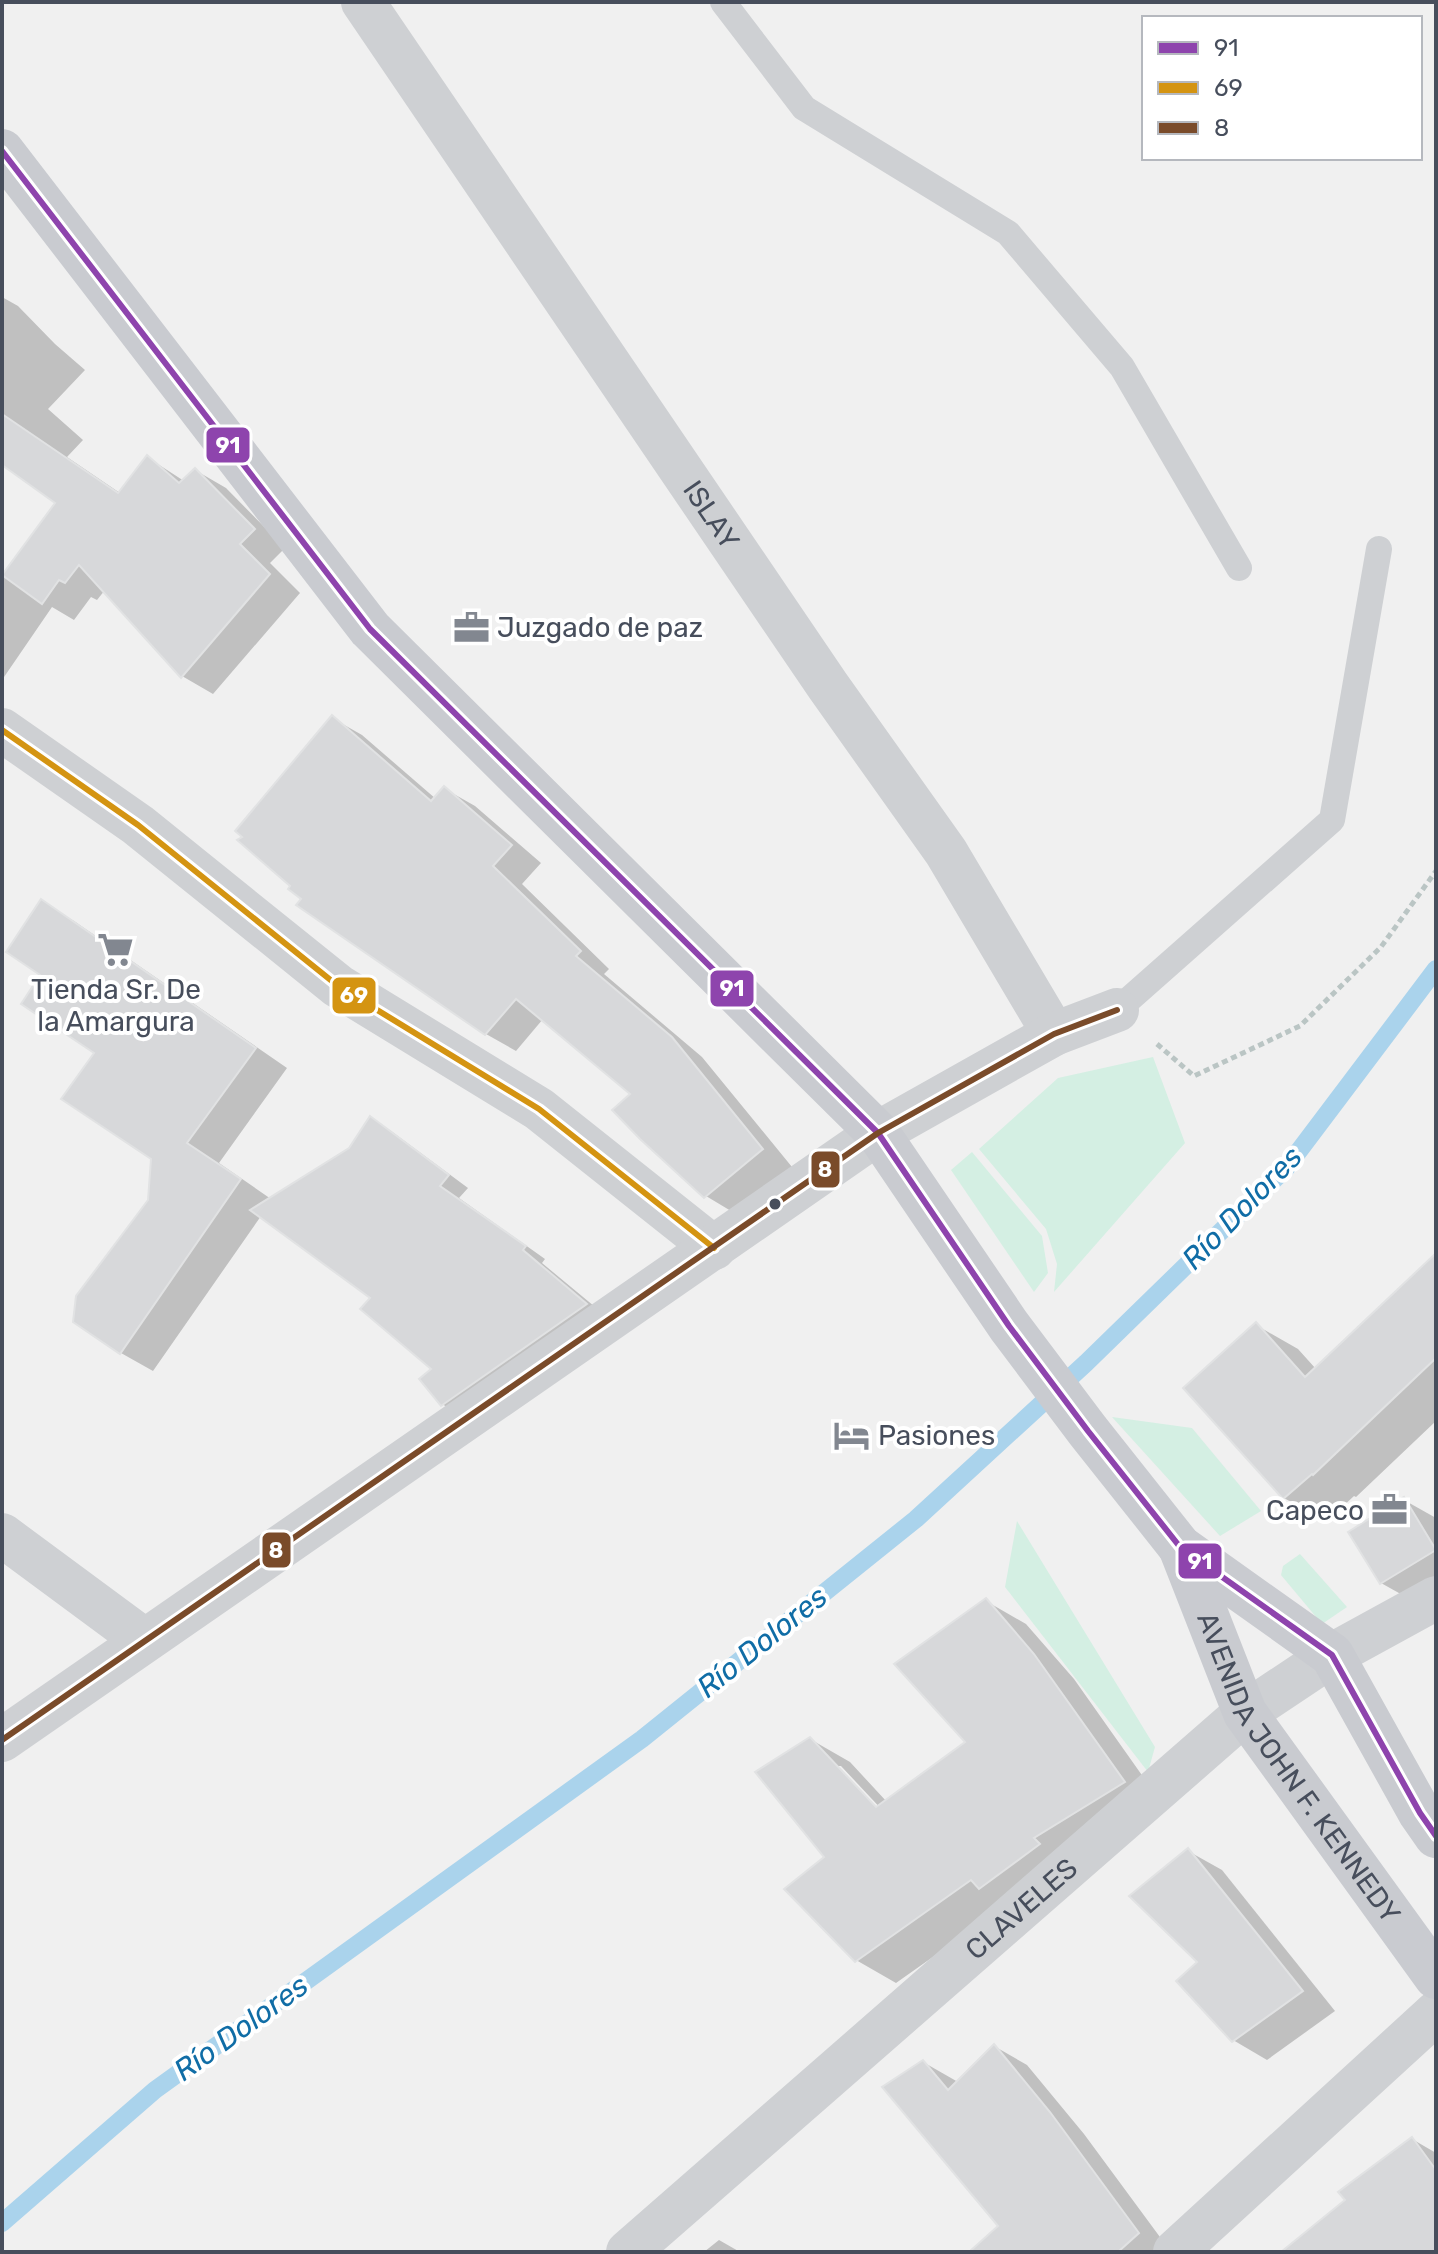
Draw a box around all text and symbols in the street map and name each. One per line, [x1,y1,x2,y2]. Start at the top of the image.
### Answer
legend [1142,16,1422,160]
text: 91 [1214,34,1239,62]
text: 69 [1214,74,1243,102]
text: 8 [1214,114,1229,142]
line badge: 91 [205,426,251,464]
text: 91 [215,432,241,459]
street label: ISLAY [677,474,747,555]
office icon: Juzgado de paz [452,608,490,646]
place label: Juzgado de paz [497,611,703,644]
supermarket icon: Tienda Sr. De la Amargura [97,930,135,968]
line badge: 91 [709,969,755,1008]
place label: Tienda Sr. De la Amargura [31,973,201,1038]
text: 91 [719,975,745,1002]
line badge: 69 [331,976,377,1015]
text: 69 [340,982,368,1009]
water label: Río Dolores [1174,1139,1310,1277]
line badge: 8 [810,1150,841,1189]
text: 8 [818,1156,832,1183]
unlabelled marker [767,1196,783,1212]
hotel icon: Pasiones [833,1416,871,1454]
place label: Pasiones [878,1419,995,1452]
office icon: Capeco [1371,1491,1409,1529]
place label: Capeco [1266,1494,1364,1527]
line badge: 8 [261,1531,292,1569]
text: 8 [269,1537,283,1564]
line badge: 91 [1177,1542,1223,1580]
text: 91 [1187,1548,1213,1575]
water label: Río Dolores [690,1579,834,1705]
street label: AVENIDA JOHN F. KENNEDY [1191,1607,1408,1929]
street label: CLAVELES [959,1851,1084,1966]
water label: Río Dolores [167,1967,315,2089]

